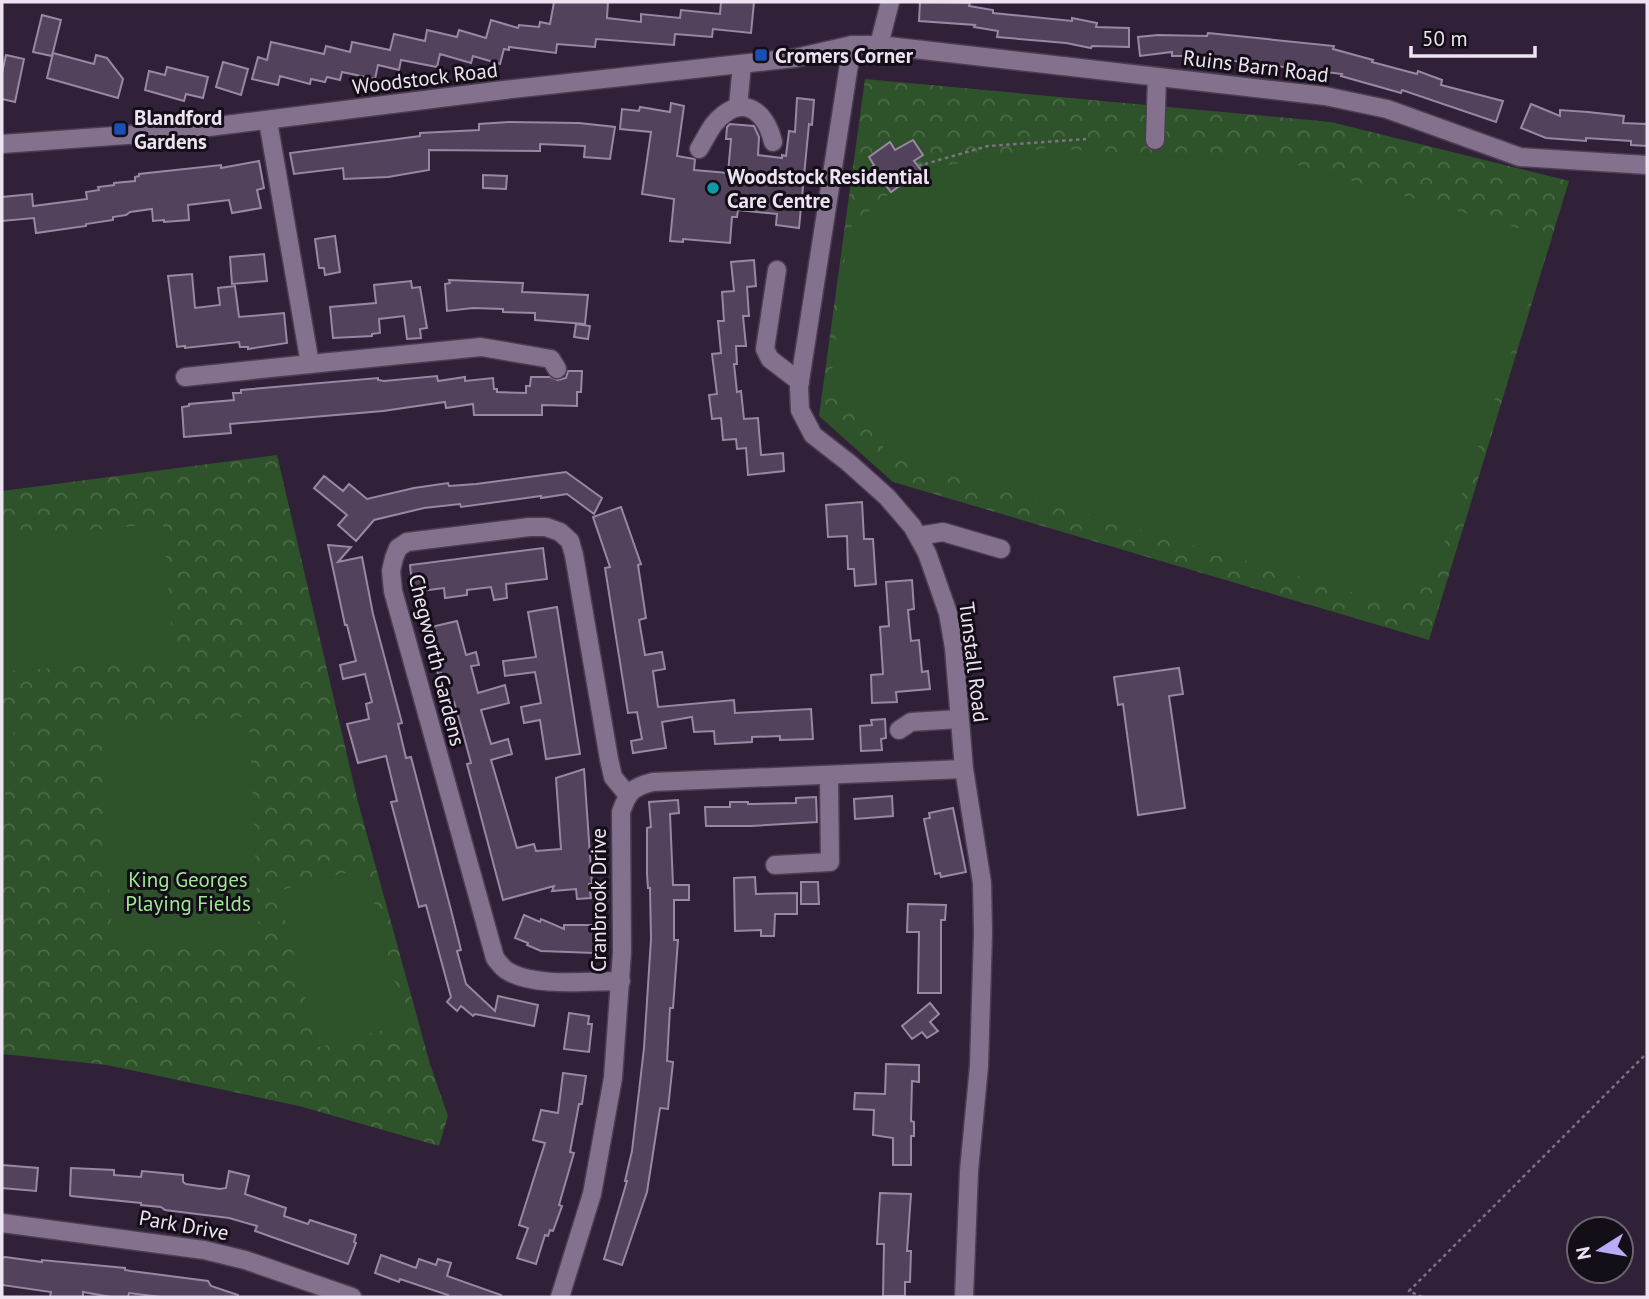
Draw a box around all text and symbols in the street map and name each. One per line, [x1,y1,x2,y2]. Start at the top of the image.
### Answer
scale bar [1411,14,1535,58]
text: 50 m [1422,25,1468,52]
place label: Cromers Corner [775,42,914,69]
street label: Ruins Barn Road [1182,44,1330,88]
marker: Cromers Corner [753,47,769,63]
street label: Woodstock Road [351,56,499,100]
place label: Blandford Gardens [134,104,222,155]
marker: Blandford Gardens [112,121,128,137]
place label: Woodstock Residential Care Centre [727,163,930,214]
marker: Woodstock Residential Care Centre [705,180,721,196]
street label: Chegworth Gardens [403,571,471,749]
street label: Tunstall Road [953,600,995,724]
street label: Cranbrook Drive [585,828,612,972]
park label: King Georges Playing Fields [125,866,251,917]
street label: Park Drive [137,1204,231,1246]
north arrow [1565,1215,1635,1285]
text: N [1570,1245,1596,1262]

